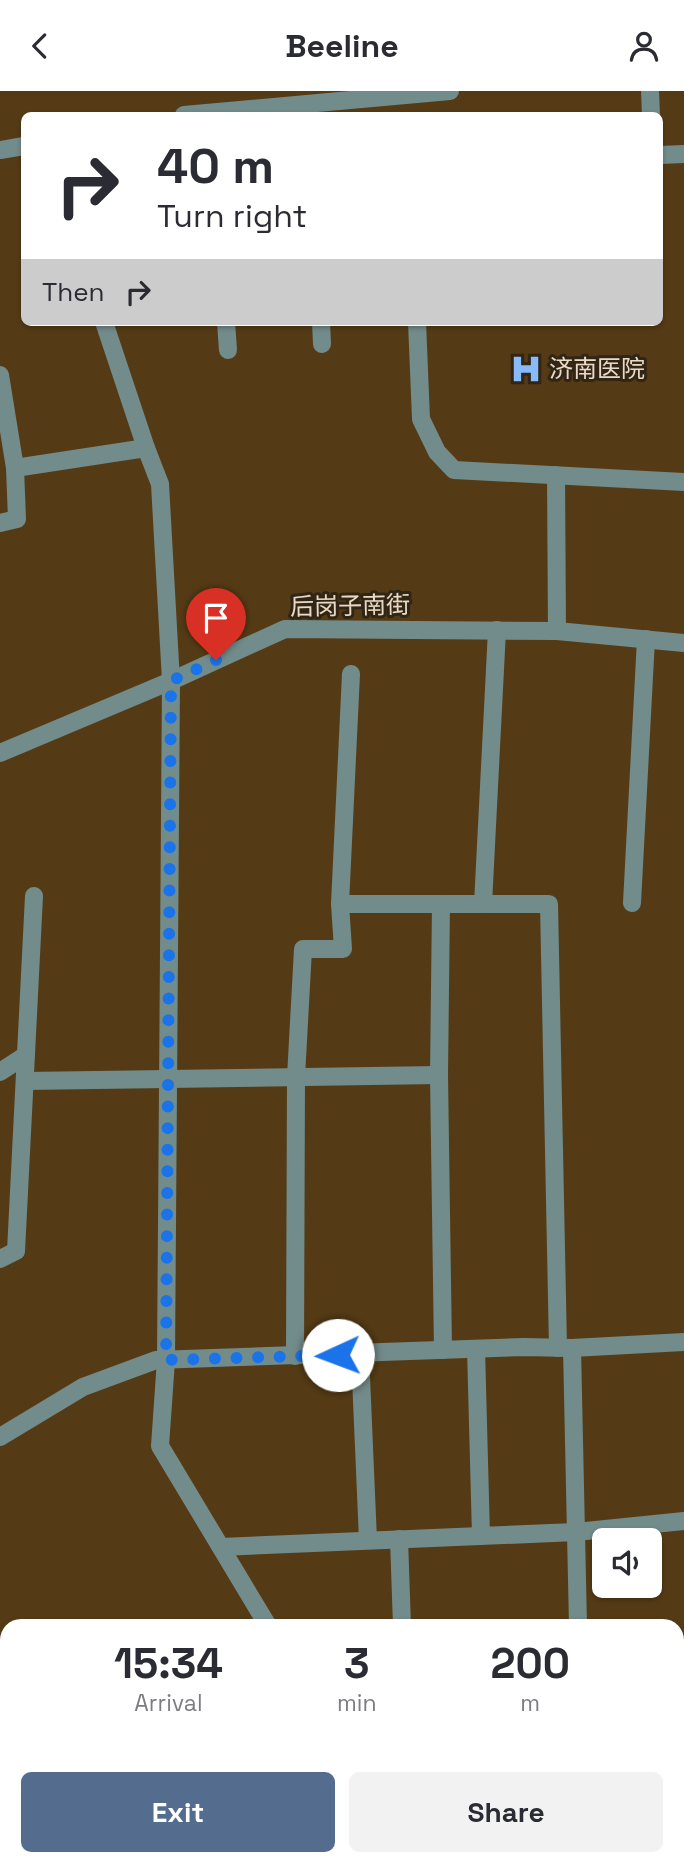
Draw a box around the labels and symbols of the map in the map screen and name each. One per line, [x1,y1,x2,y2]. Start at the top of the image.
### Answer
hospital icon: 济南医院 [509,352,543,386]
place label: 济南医院 [549,353,645,384]
pin [186,588,246,660]
street label: 后岗子南街 [290,589,410,622]
position arrow [301,1318,375,1392]

